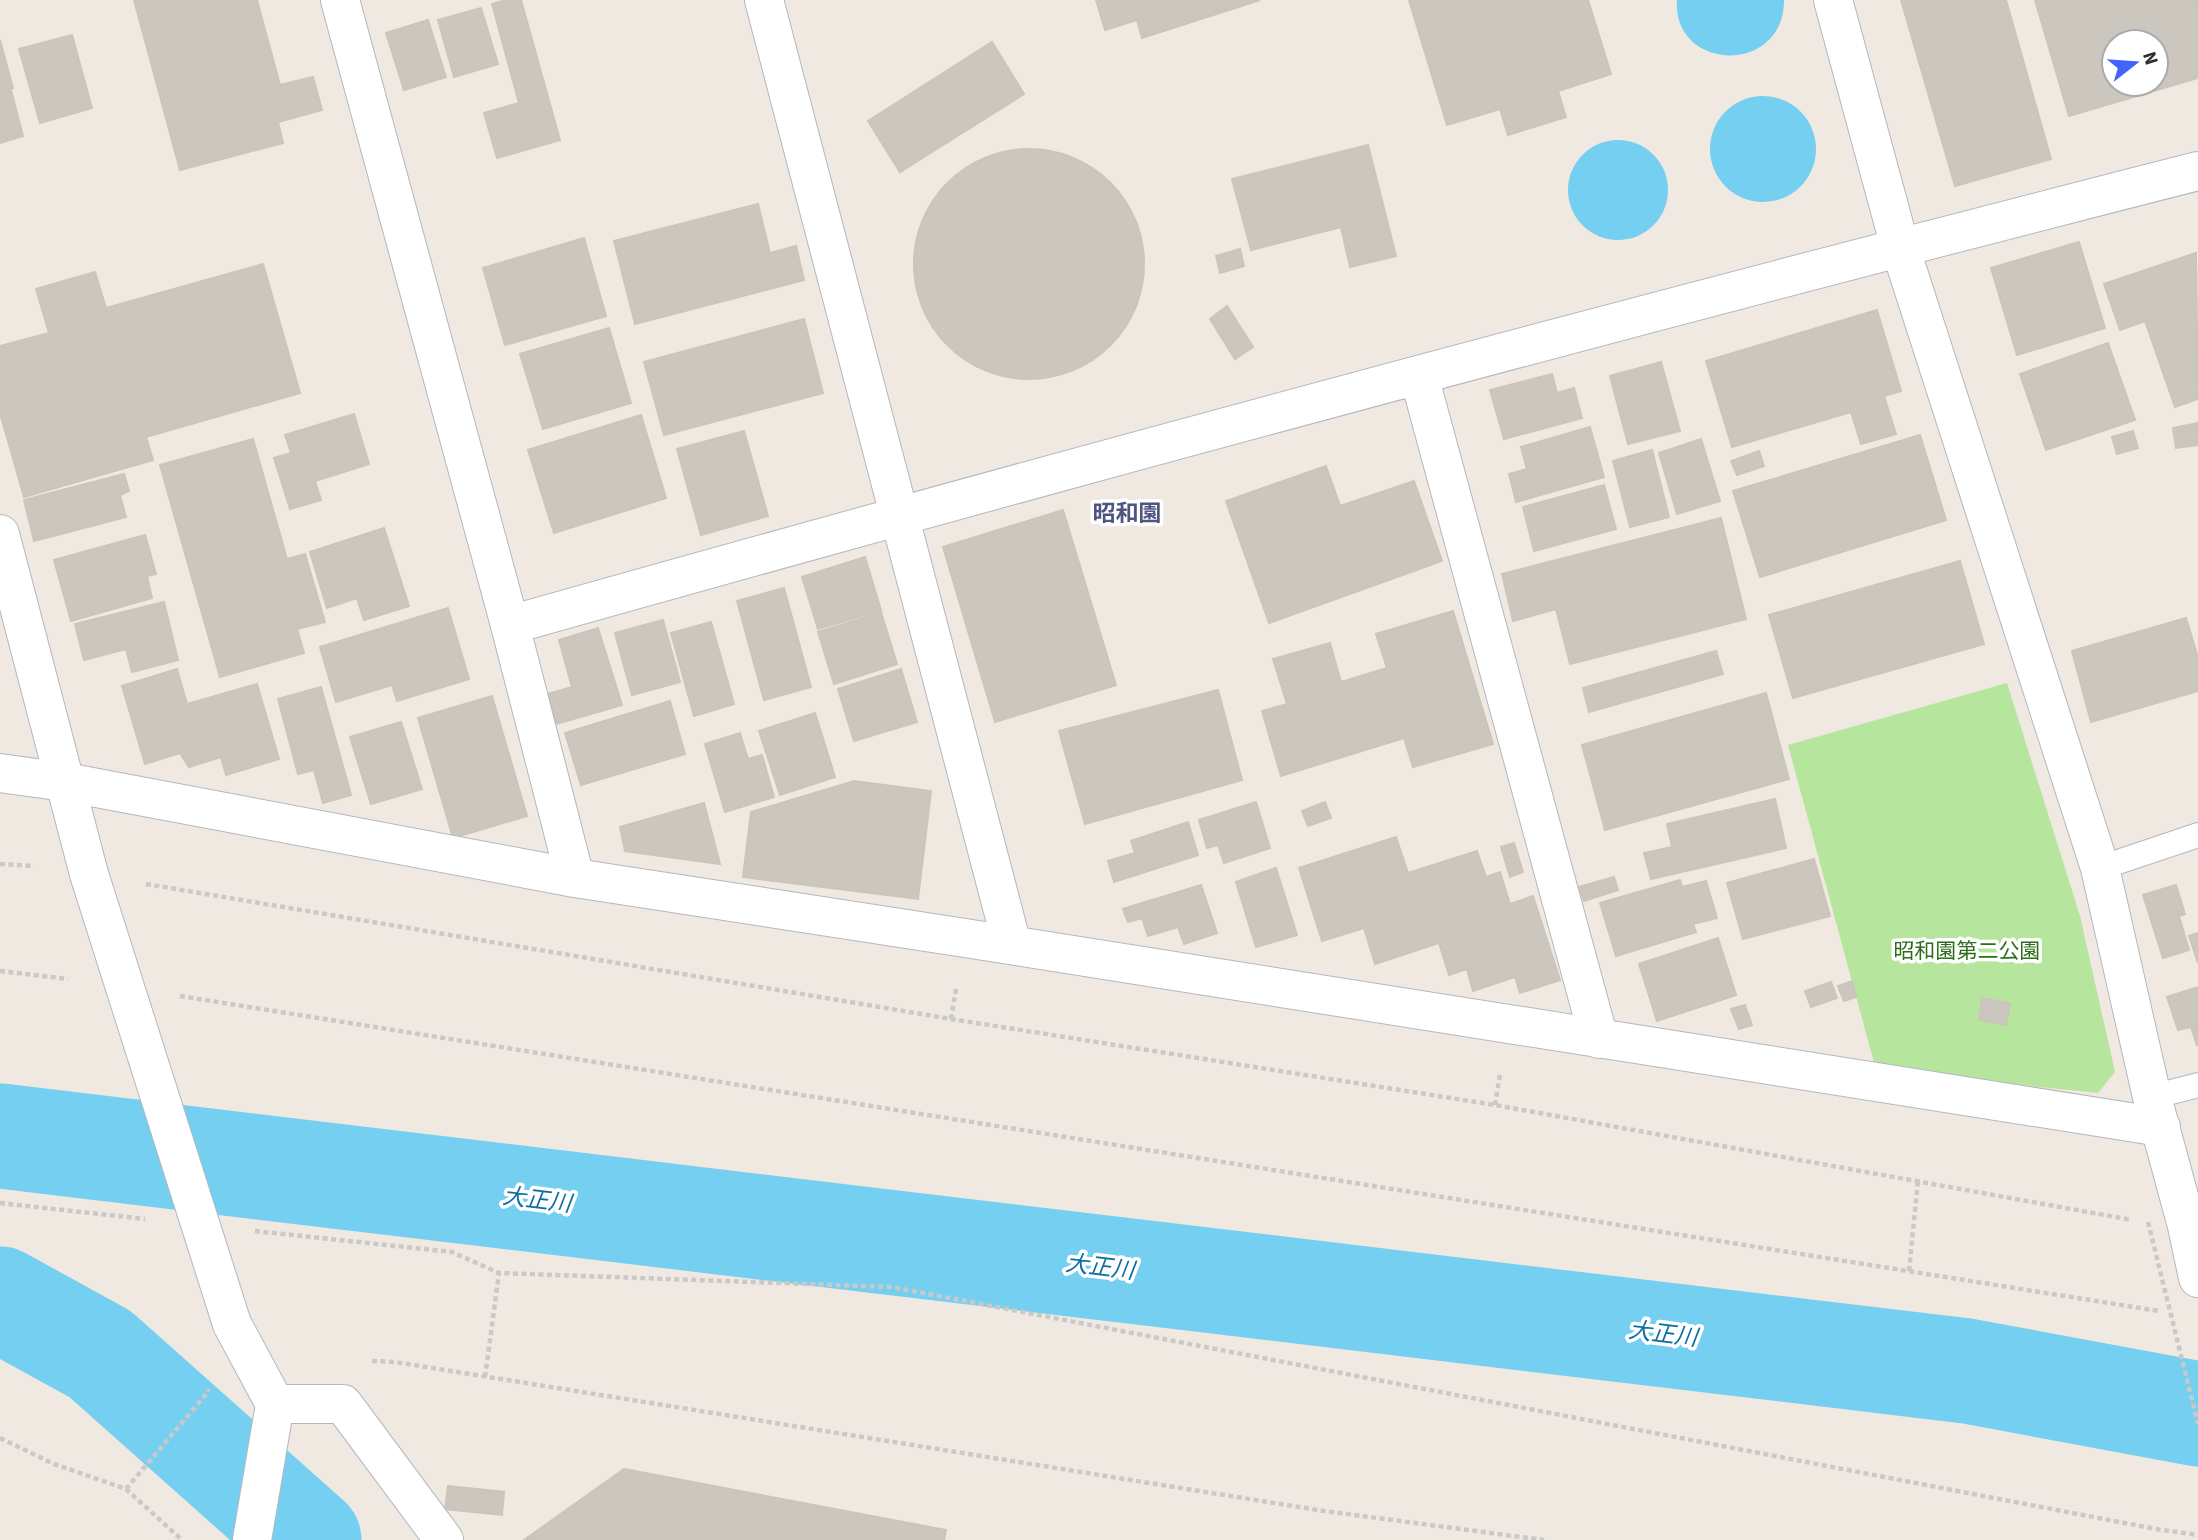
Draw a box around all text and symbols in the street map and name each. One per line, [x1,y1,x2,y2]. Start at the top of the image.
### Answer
north arrow [2100,28,2170,98]
text: N [2135,48,2165,68]
district label: 昭和園 [1093,497,1162,530]
park label: 昭和園第二公園 [1894,936,2041,966]
water label: 大正川 [501,1179,576,1221]
water label: 大正川 [1064,1246,1139,1288]
water label: 大正川 [1627,1313,1702,1355]

